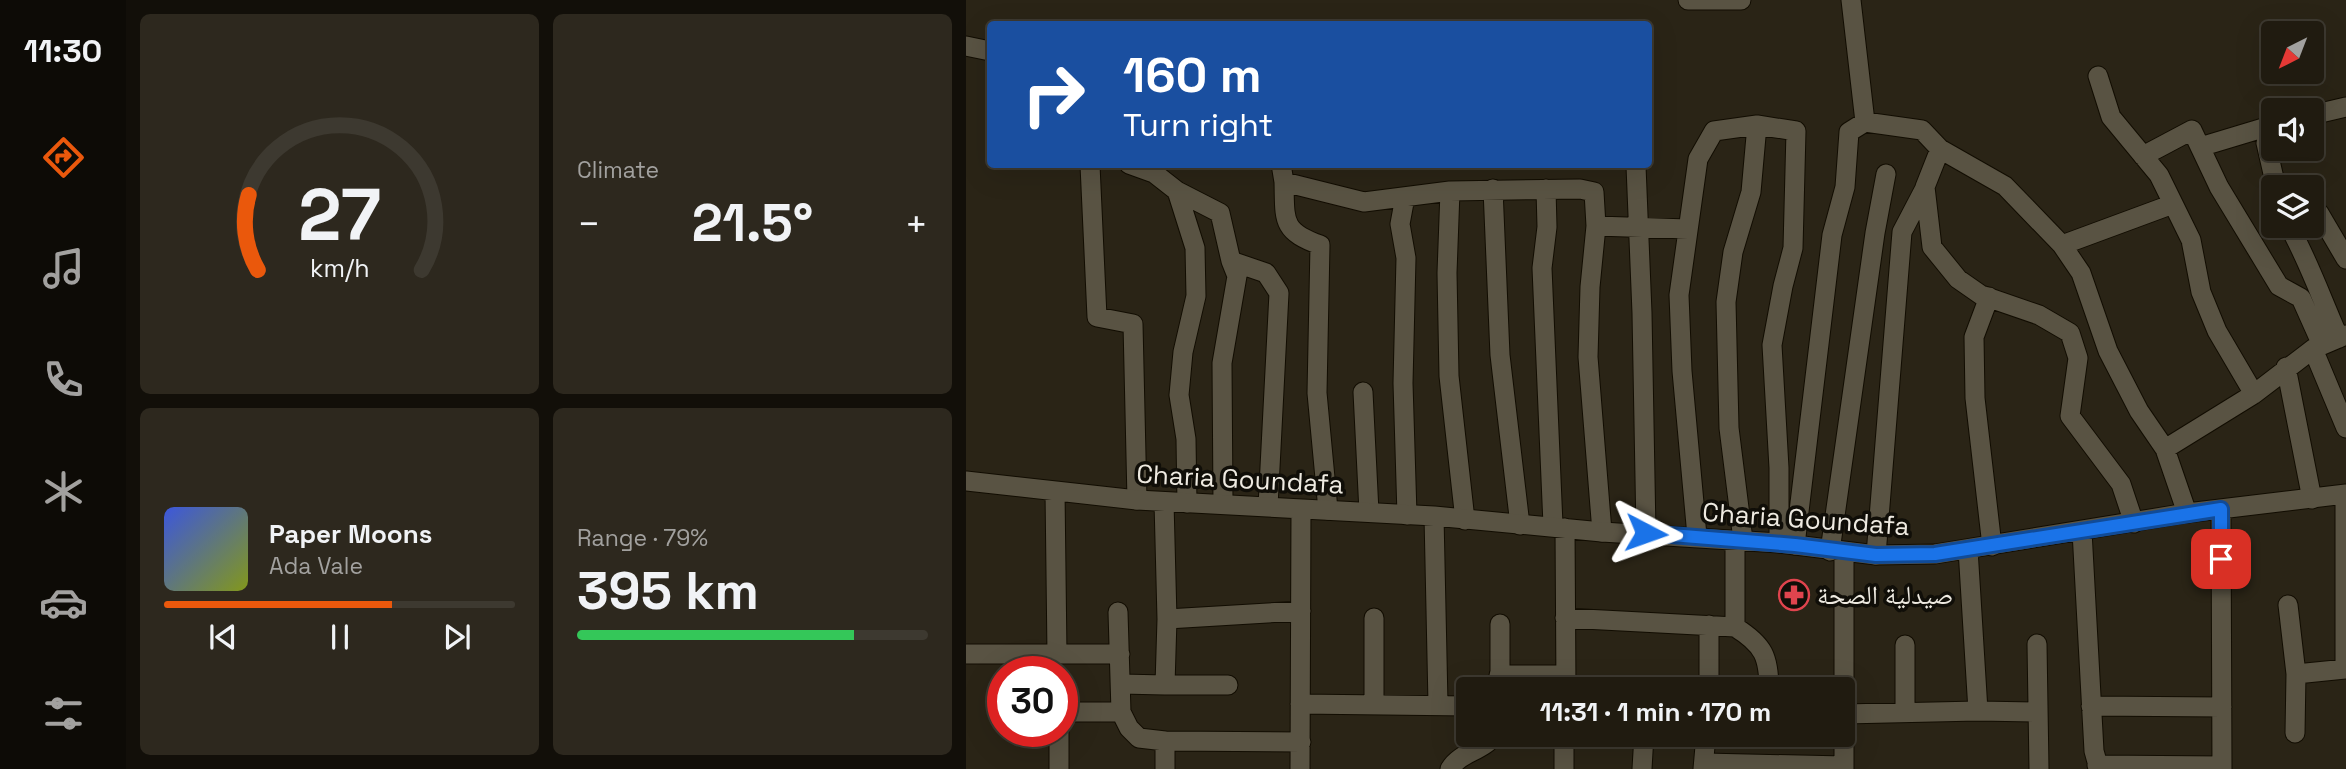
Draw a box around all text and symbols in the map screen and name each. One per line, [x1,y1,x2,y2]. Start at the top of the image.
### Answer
north arrow [2261,21,2324,84]
map controls [2261,21,2324,238]
text: 11:30 [24,31,102,71]
text: 160 m [1123,44,1261,106]
icon: right [1008,49,1099,140]
button: sound [2261,98,2324,161]
text: Turn right [1123,105,1273,145]
icon: directions [39,133,88,182]
text: Climate [577,155,659,185]
text: 27 [298,168,381,261]
button: layers [2261,175,2324,238]
text: 21.5° [692,190,813,256]
text: − [577,200,601,248]
text: + [904,200,928,248]
icon: music [39,244,88,293]
text: km/h [310,252,369,284]
icon: phone [39,355,88,404]
street label: Charia Goundafa [1135,457,1345,501]
icon: climate [39,467,88,516]
street label: Charia Goundafa [1701,495,1911,543]
position arrow [1609,496,1683,570]
text: Paper Moons [269,517,432,551]
text: Range · 79% [577,523,708,553]
pin [2191,529,2251,589]
icon: arrive [2202,540,2240,578]
text: Ada Vale [269,551,363,581]
text: 395 km [577,558,759,624]
icon: car [39,578,88,627]
pharmacy icon: صيدلية الصحة [1777,578,1811,612]
place label: صيدلية الصحة [1817,578,1953,612]
icon: previous [204,618,242,656]
icon: pause [321,618,359,656]
icon: next [438,618,476,656]
speed limit sign: 30 [987,656,1078,747]
icon: filters [39,689,88,738]
text: 11:31 · 1 min · 170 m [1540,695,1771,729]

